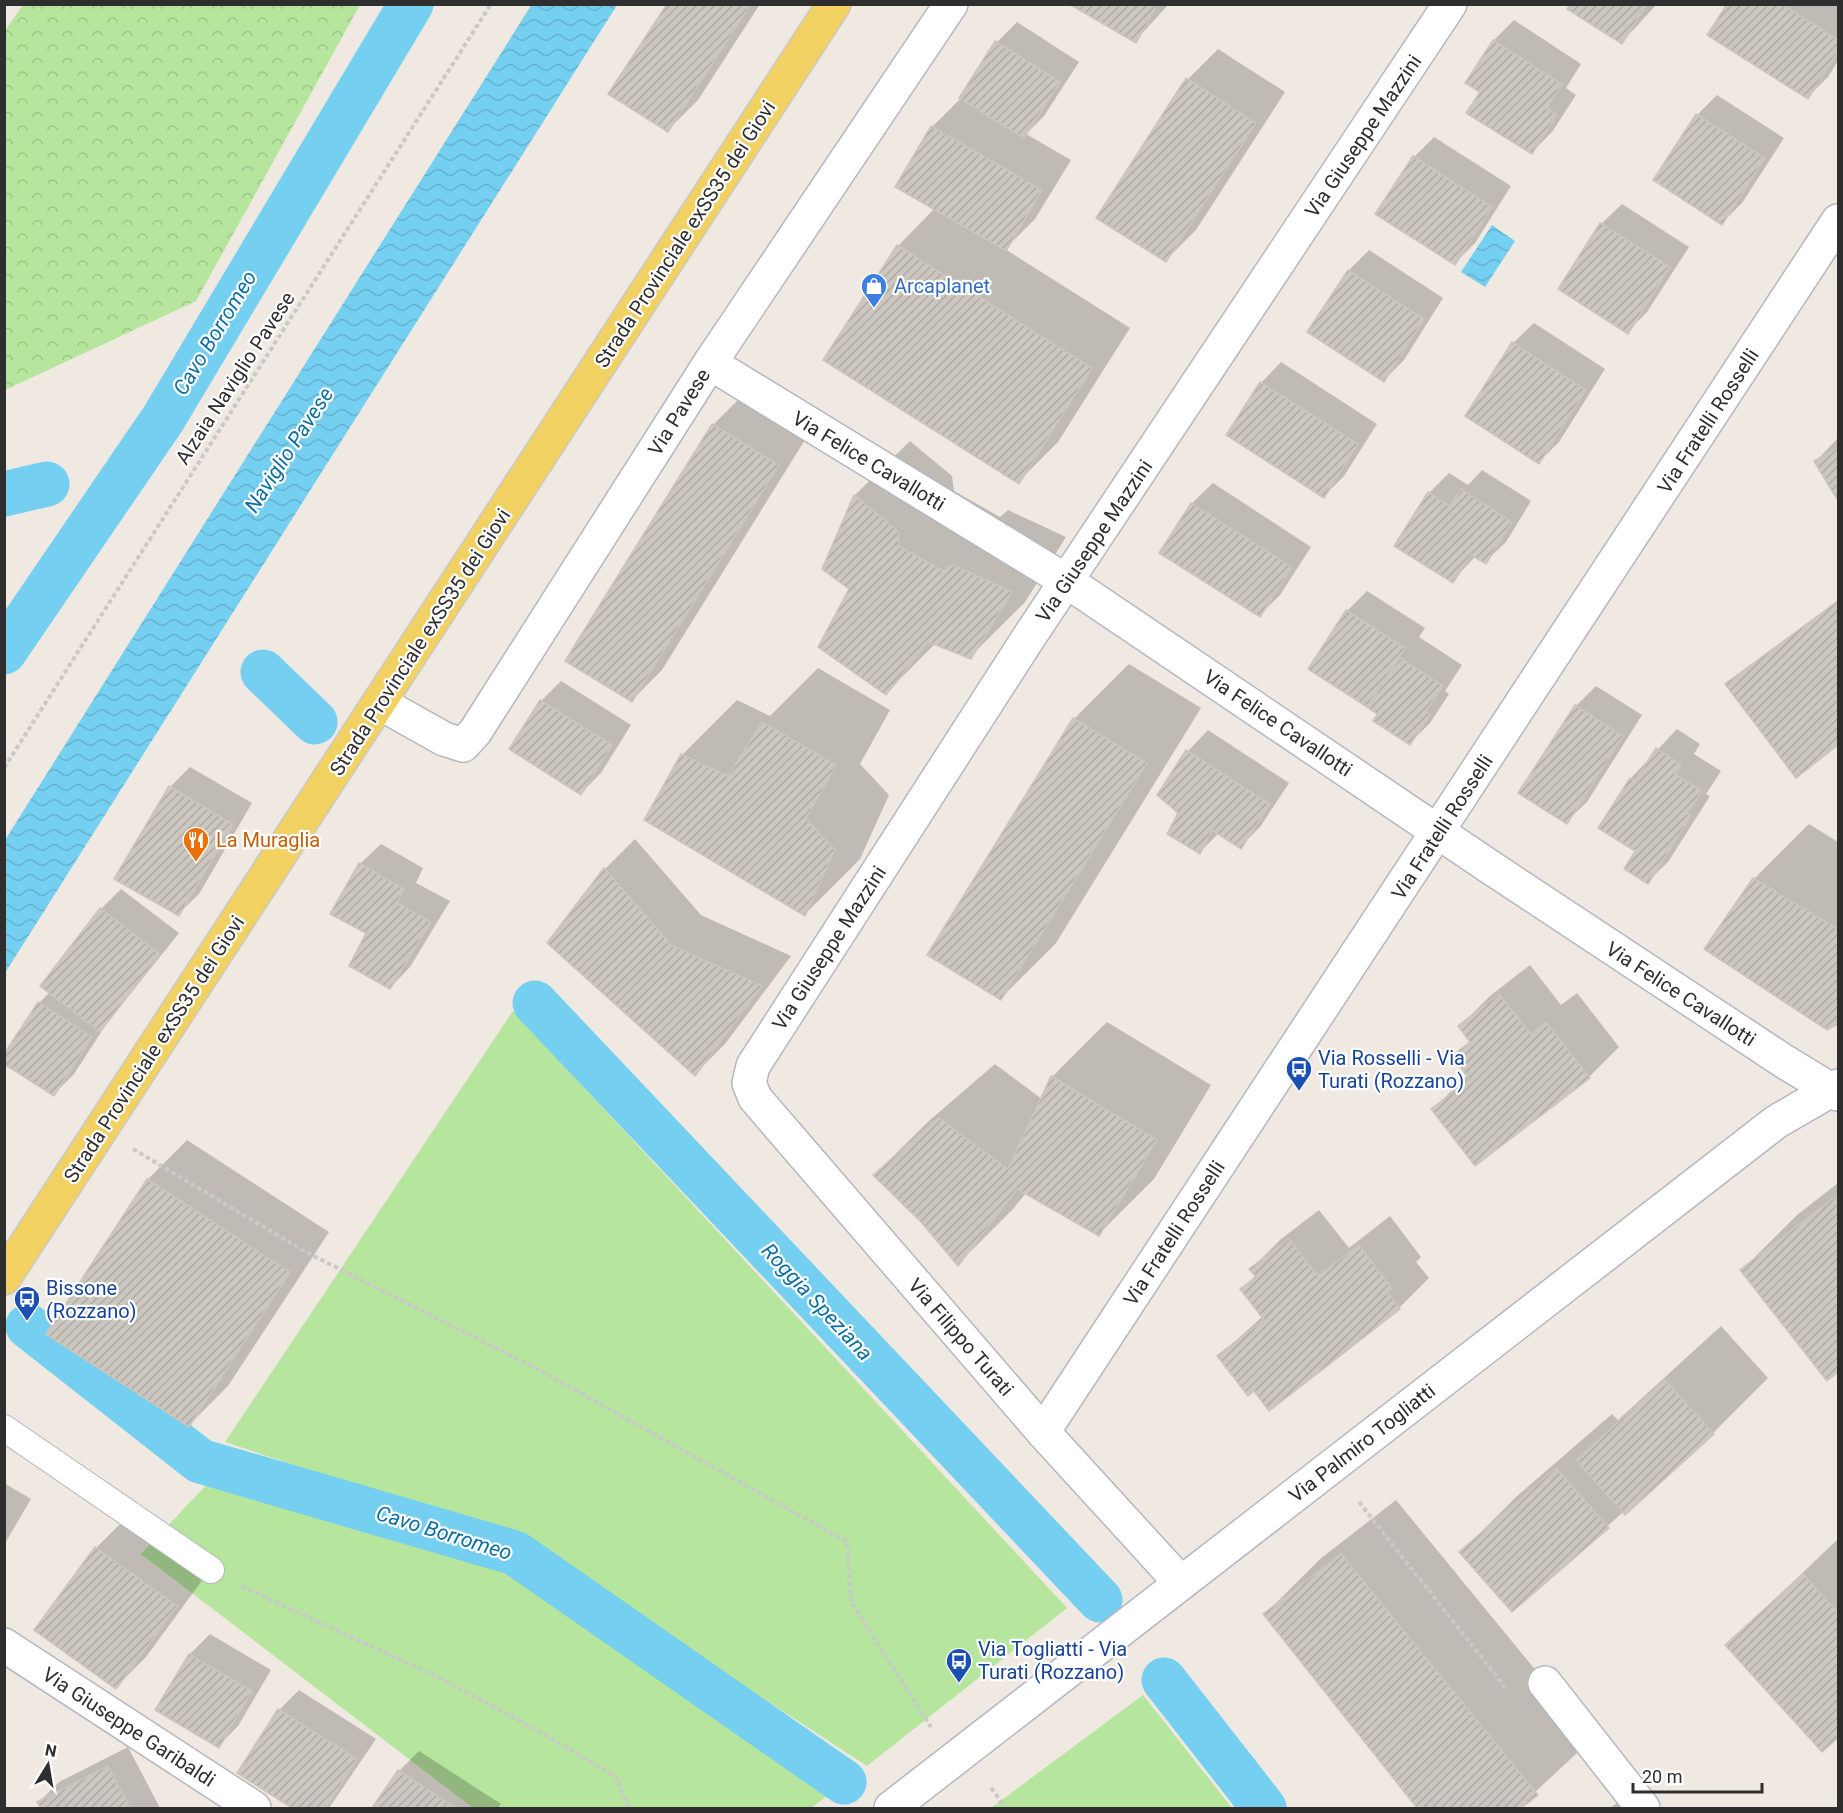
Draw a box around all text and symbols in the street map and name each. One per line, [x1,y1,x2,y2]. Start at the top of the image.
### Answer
street label: Via Giuseppe Mazzini [1300,50,1426,222]
street label: Strada Provinciale exSS35 dei Giovi [590,96,780,372]
water label: Cavo Borromeo [169,267,261,399]
shop icon: Arcaplanet [859,271,889,309]
place label: Arcaplanet [894,274,990,298]
street label: Alzaia Naviglio Pavese [170,287,300,469]
street label: Via Fratelli Rosselli [1652,344,1764,498]
street label: Via Pavese [643,364,715,460]
water label: Naviglio Pavese [239,383,339,517]
street label: Via Felice Cavallotti [788,406,950,516]
street label: Via Giuseppe Mazzini [1031,455,1157,627]
street label: Strada Provinciale exSS35 dei Giovi [325,504,515,780]
street label: Via Felice Cavallotti [1199,664,1357,782]
street label: Via Fratelli Rosselli [1386,750,1498,904]
restaurant icon: La Muraglia [181,825,211,863]
place label: La Muraglia [216,828,320,852]
street label: Via Giuseppe Mazzini [767,861,891,1035]
street label: Strada Provinciale exSS35 dei Giovi [59,911,249,1187]
street label: Via Felice Cavallotti [1602,937,1760,1051]
place label: Via Rosselli - Via Turati (Rozzano) [1318,1046,1465,1093]
bus stop icon: Via Rosselli - Via Turati (Rozzano) [1284,1054,1314,1092]
street label: Via Fratelli Rosselli [1118,1156,1230,1310]
water label: Roggia Speziana [757,1239,877,1365]
street label: Via Filippo Turati [903,1273,1019,1401]
place label: Bissone (Rozzano) [46,1276,137,1323]
bus stop icon: Bissone (Rozzano) [12,1284,42,1322]
street label: Via Palmiro Togliatti [1284,1378,1440,1508]
water label: Cavo Borromeo [373,1501,515,1565]
place label: Via Togliatti - Via Turati (Rozzano) [978,1637,1127,1684]
bus stop icon: Via Togliatti - Via Turati (Rozzano) [944,1646,974,1684]
street label: Via Giuseppe Garibaldi [38,1662,220,1792]
north arrow [18,1735,78,1795]
text: N [43,1740,58,1761]
scale bar [1633,1756,1762,1794]
text: 20 m [1642,1766,1682,1787]

